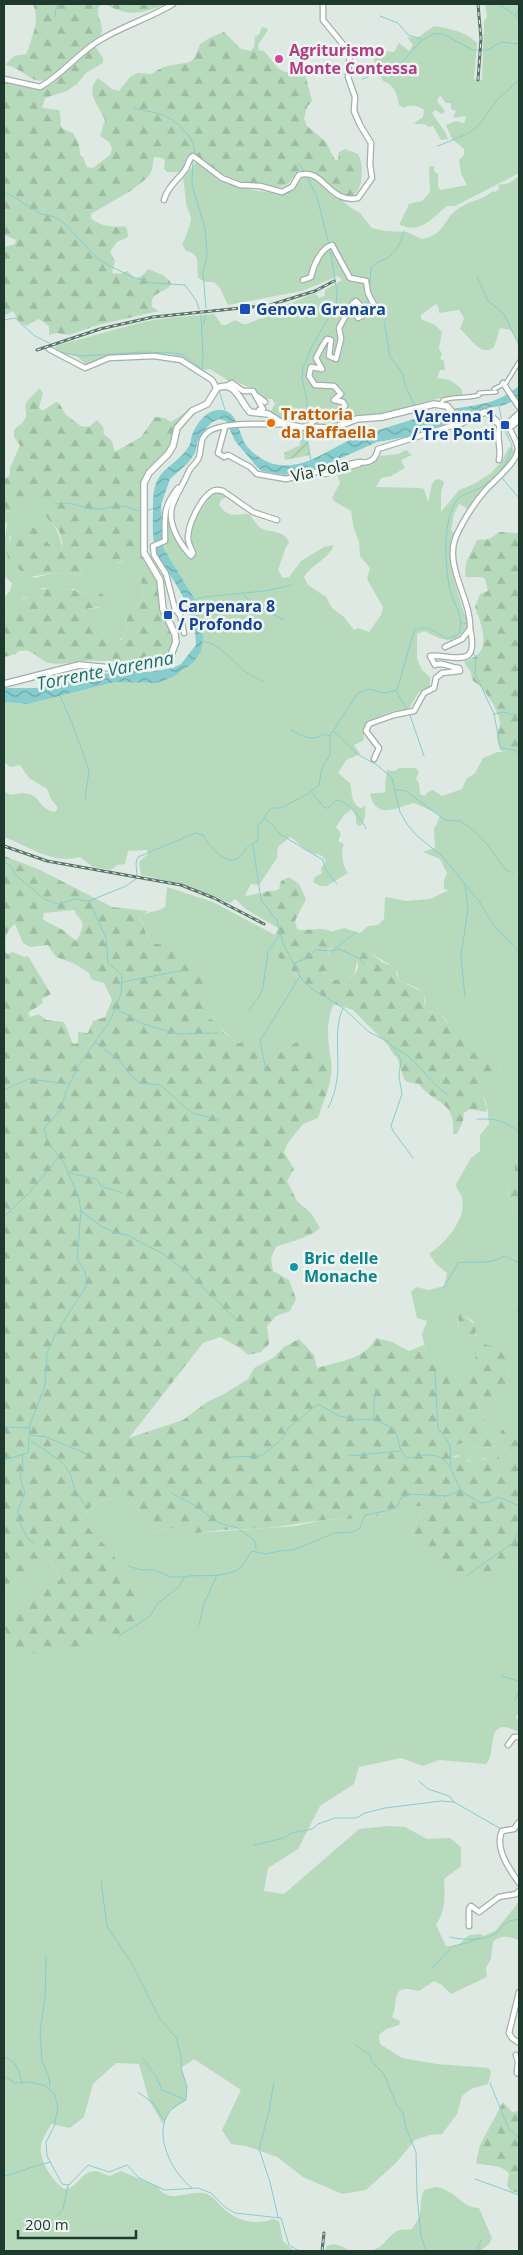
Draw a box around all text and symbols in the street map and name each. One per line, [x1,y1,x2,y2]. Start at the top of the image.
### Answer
place label: Agriturismo Monte Contessa [289,39,418,79]
marker: Agriturismo Monte Contessa [273,53,285,65]
place label: Genova Granara [256,298,386,320]
marker: Genova Granara [238,302,252,316]
place label: Trattoria da Raffaella [281,403,376,443]
place label: Varenna 1 / Tre Ponti [412,405,495,445]
marker: Trattoria da Raffaella [265,417,277,429]
marker: Varenna 1 / Tre Ponti [499,419,511,431]
street label: Via Pola [289,453,351,487]
place label: Carpenara 8 / Profondo [178,595,275,635]
marker: Carpenara 8 / Profondo [162,609,174,621]
water label: Torrente Varenna [34,645,176,695]
place label: Bric delle Monache [304,1247,378,1287]
marker: Bric delle Monache [288,1261,300,1273]
scale bar [18,2208,135,2240]
text: 200 m [25,2214,69,2234]

